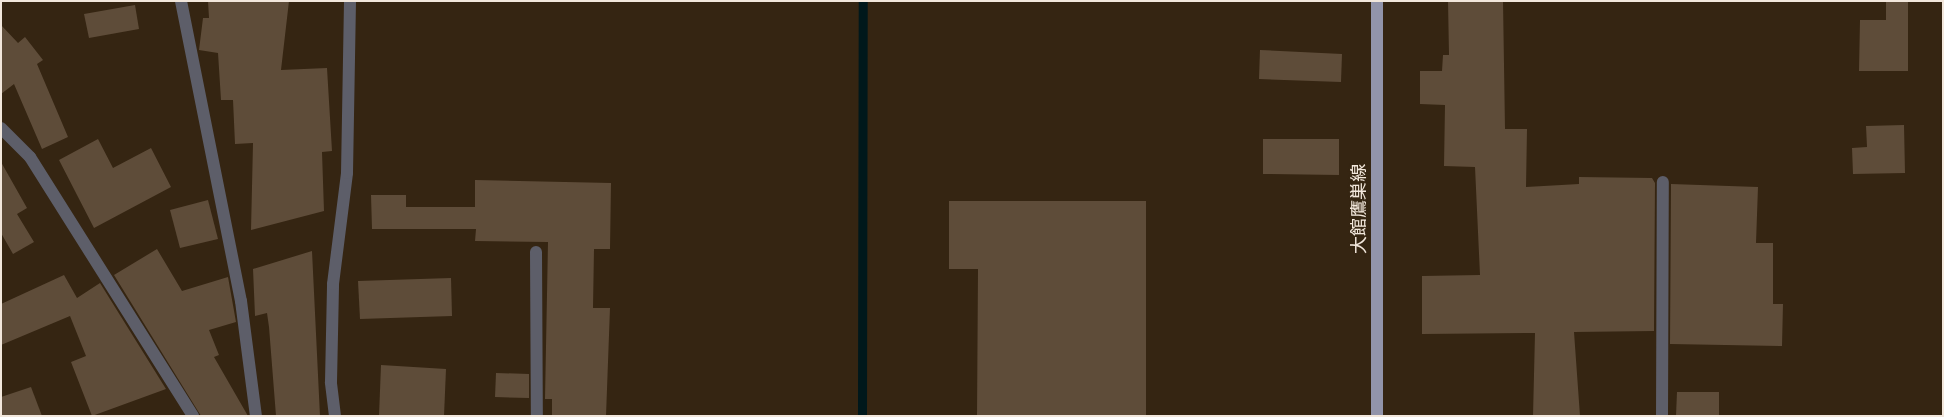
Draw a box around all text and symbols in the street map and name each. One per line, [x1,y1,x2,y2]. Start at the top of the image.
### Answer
street label: 大館鷹巣線 [1348,164,1370,254]

